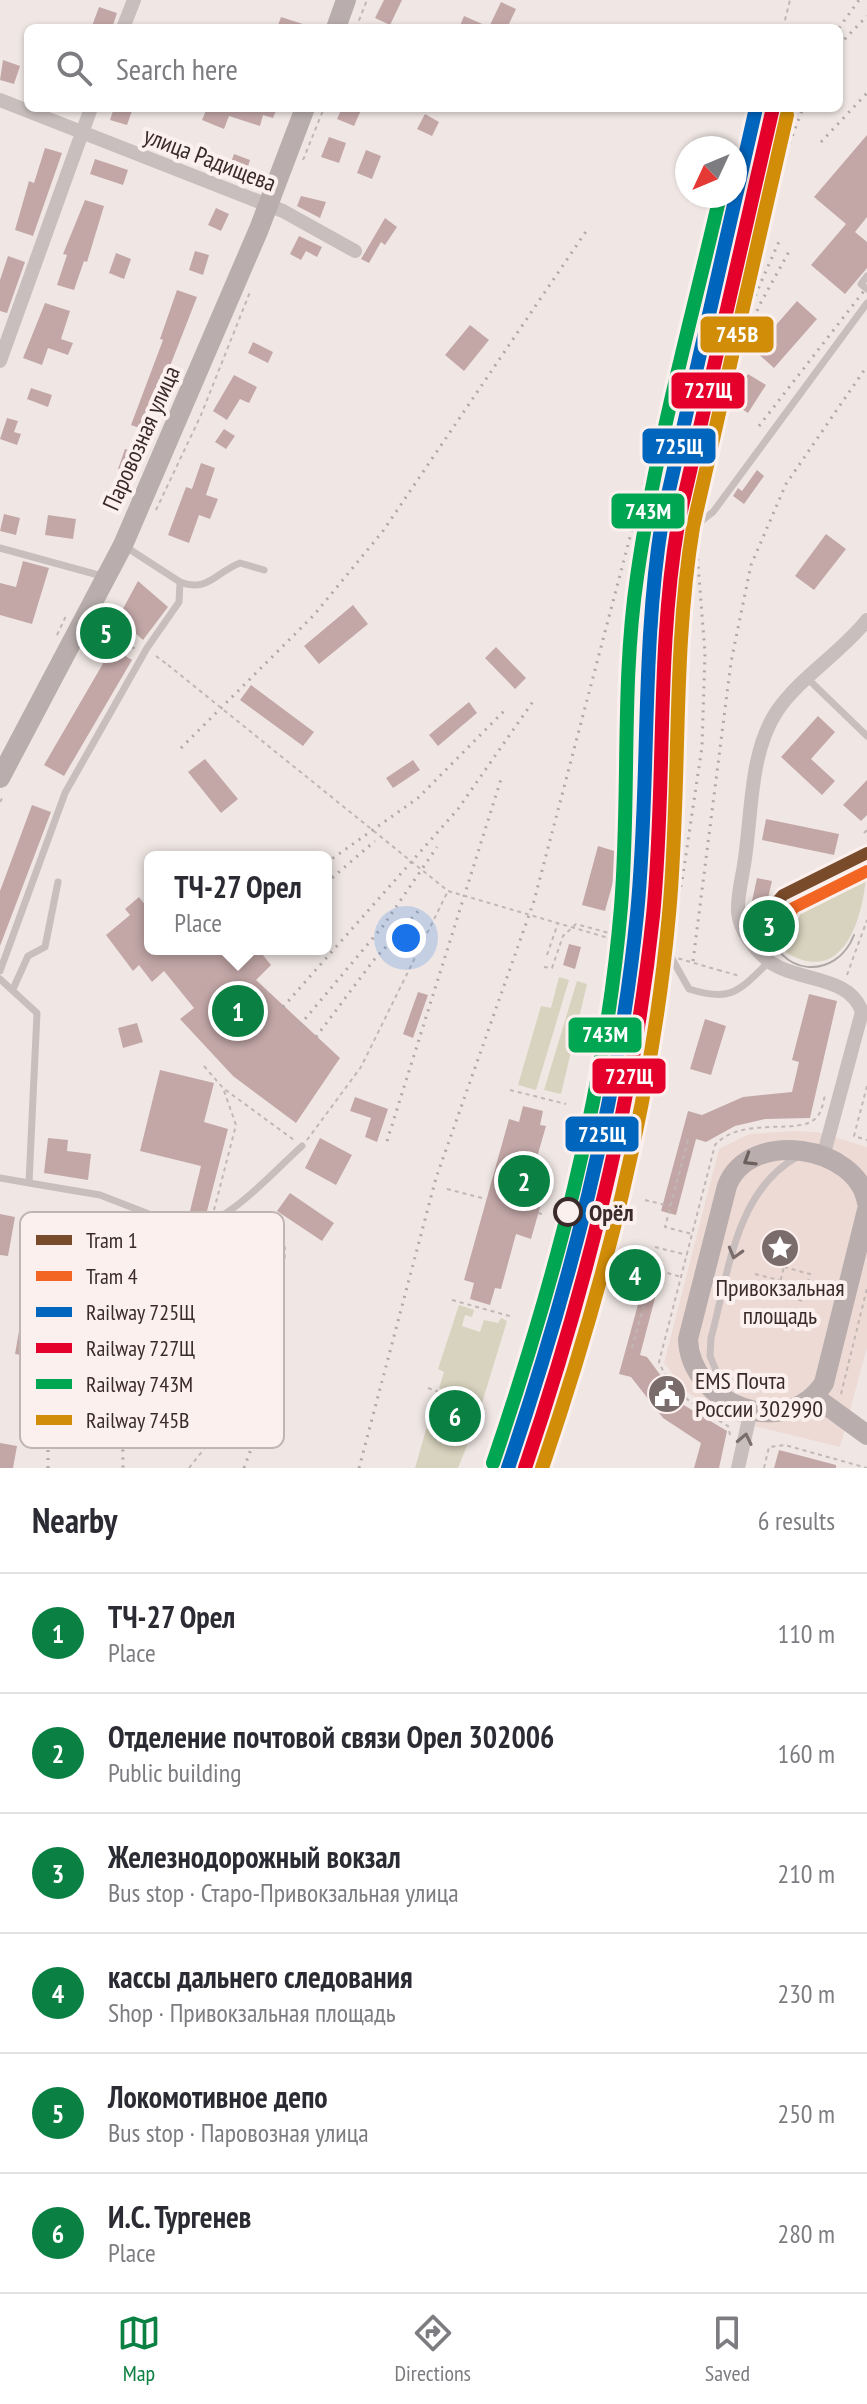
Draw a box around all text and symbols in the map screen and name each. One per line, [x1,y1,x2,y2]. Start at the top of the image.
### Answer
search box [24,24,843,112]
icon: search [52,46,96,90]
text: Search here [116,49,238,88]
street label: улица Радищева [140,120,280,198]
north arrow [675,136,747,208]
line badge: 745В [699,315,775,354]
text: 745В [716,320,758,348]
street label: Паровозная улица [95,361,187,515]
line badge: 727Щ [670,371,746,410]
text: 727Щ [684,376,733,404]
line badge: 725Щ [641,427,717,465]
text: 725Щ [655,432,704,460]
line badge: 743М [610,492,686,530]
text: 743М [625,497,671,525]
pin: 5 [80,603,132,663]
popup [144,851,332,955]
text: ТЧ-27 Орел [174,867,302,906]
pin: 3 [743,896,795,956]
text: Place [174,906,222,939]
your location [386,918,426,958]
pin: 1 [212,981,264,1041]
line badge: 743М [567,1016,643,1054]
text: 743М [582,1020,628,1048]
line badge: 727Щ [591,1057,667,1095]
text: 727Щ [605,1062,654,1090]
line badge: 725Щ [564,1115,640,1153]
text: 725Щ [578,1120,627,1148]
pin: 2 [498,1151,550,1211]
one-way arrow [743,1151,757,1166]
place label: Орёл [589,1197,634,1228]
marker: Орёл [554,1198,582,1226]
legend [20,1212,284,1448]
text: Tram 1 [86,1226,138,1254]
place icon: Привокзальная площадь [759,1227,801,1269]
pin: 4 [609,1245,661,1305]
one-way arrow [727,1246,744,1260]
text: Tram 4 [86,1262,138,1290]
place label: Привокзальная площадь [715,1272,845,1331]
text: Railway 725Щ [86,1298,195,1326]
text: Railway 727Щ [86,1334,195,1362]
place label: EMS Почта России 302990 [695,1365,823,1424]
text: Railway 743М [86,1370,193,1398]
public building icon: EMS Почта России 302990 [646,1373,688,1415]
pin: 6 [429,1386,481,1446]
text: Railway 745В [86,1406,189,1434]
one-way arrow [736,1433,753,1446]
text: Nearby [32,1498,117,1542]
text: 6 results [758,1504,835,1537]
text: ТЧ-27 Орел [108,1597,235,1636]
text: 1 [52,1617,64,1650]
text: 110 m [777,1617,835,1650]
text: Place [108,1636,156,1669]
text: Отделение почтовой связи Орел 302006 [108,1717,554,1756]
text: 2 [52,1737,64,1770]
text: 160 m [777,1737,835,1770]
text: Public building [108,1756,241,1789]
text: Железнодорожный вокзал [108,1837,401,1876]
text: 3 [52,1857,64,1890]
text: 210 m [777,1857,835,1890]
text: Bus stop · Старо-Привокзальная улица [108,1876,459,1909]
text: кассы дальнего следования [108,1957,413,1996]
text: 4 [52,1977,64,2010]
text: 230 m [777,1977,835,2010]
text: Shop · Привокзальная площадь [108,1996,395,2029]
text: Локомотивное депо [108,2077,328,2116]
text: 5 [52,2097,64,2130]
text: 250 m [777,2097,835,2130]
text: Bus stop · Паровозная улица [108,2116,369,2149]
text: И.С. Тургенев [108,2197,251,2236]
text: 6 [52,2217,64,2250]
text: 280 m [777,2217,835,2250]
text: Place [108,2236,156,2269]
tab: Map [117,2311,161,2387]
tab: Directions [395,2311,471,2387]
tab: Saved [705,2311,750,2387]

